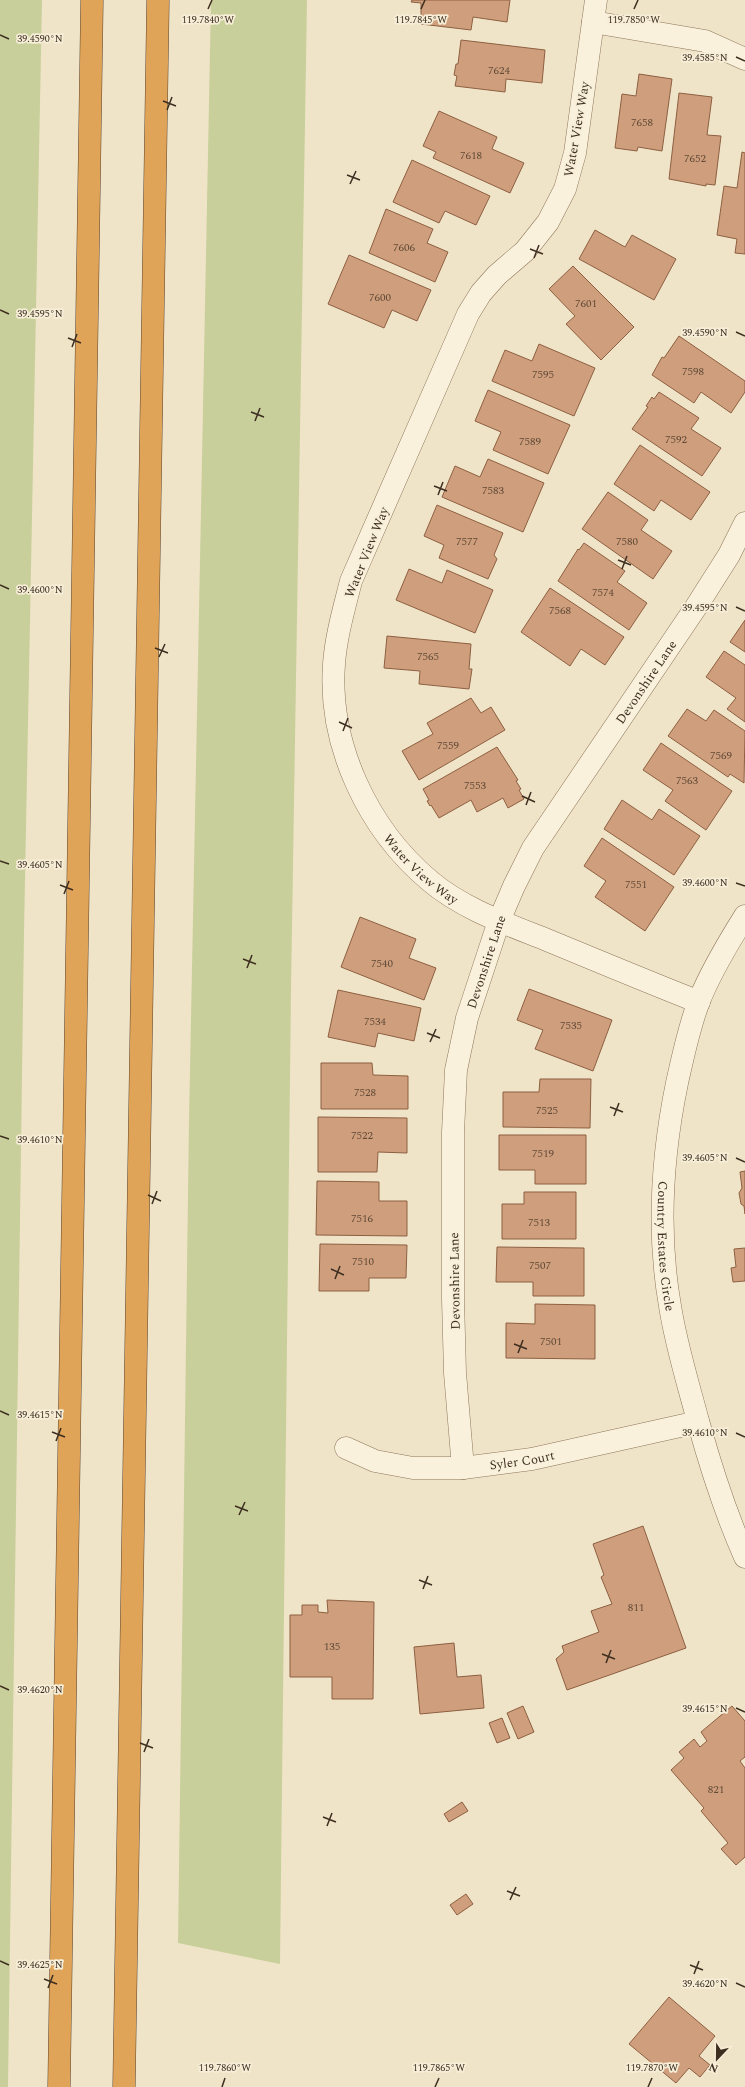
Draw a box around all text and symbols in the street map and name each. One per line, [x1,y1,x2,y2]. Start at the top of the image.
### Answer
text: 119.7840°W [182,12,234,28]
text: 119.7845°W [395,12,447,28]
text: 119.7850°W [608,12,660,28]
text: 39.4590°N [17,31,63,47]
text: 39.4585°N [682,50,728,66]
house number: 7624 [488,62,510,79]
street label: Water View Way [559,79,595,178]
house number: 7658 [631,114,653,131]
house number: 7618 [460,147,482,164]
house number: 7652 [684,150,706,167]
house number: 7606 [393,239,415,256]
house number: 7600 [369,289,391,306]
house number: 7601 [575,295,597,312]
text: 39.4595°N [17,306,63,322]
text: 39.4590°N [682,325,728,341]
house number: 7598 [682,363,704,380]
house number: 7595 [532,366,554,383]
house number: 7592 [665,431,687,448]
house number: 7589 [519,433,541,450]
house number: 7583 [482,482,504,499]
street label: Water View Way [340,503,395,601]
house number: 7577 [456,533,478,550]
house number: 7580 [616,533,638,550]
text: 39.4600°N [17,582,63,598]
house number: 7574 [592,584,614,601]
text: 39.4595°N [682,600,728,616]
house number: 7568 [549,602,571,619]
street label: Devonshire Lane [611,636,682,728]
house number: 7565 [417,648,439,665]
house number: 7559 [437,737,459,754]
house number: 7569 [710,747,732,764]
house number: 7563 [676,772,698,789]
house number: 7553 [464,777,486,794]
street label: Water View Way [378,830,463,910]
text: 39.4605°N [17,857,63,873]
text: 39.4600°N [682,875,728,891]
house number: 7551 [625,876,647,893]
street label: Devonshire Lane [462,912,512,1011]
house number: 7540 [371,955,393,972]
house number: 7534 [364,1013,386,1030]
house number: 7535 [560,1017,582,1034]
house number: 7528 [354,1084,376,1101]
house number: 7525 [536,1102,558,1119]
house number: 7522 [351,1127,373,1144]
text: 39.4610°N [17,1132,63,1148]
house number: 7519 [532,1145,554,1162]
text: 39.4605°N [682,1150,728,1166]
street label: Country Estates Circle [652,1180,680,1313]
house number: 7516 [351,1210,373,1227]
house number: 7513 [528,1214,550,1231]
street label: Devonshire Lane [444,1232,466,1330]
house number: 7510 [352,1253,374,1270]
house number: 7507 [529,1257,551,1274]
house number: 7501 [540,1333,562,1350]
text: 39.4615°N [17,1407,63,1423]
text: 39.4610°N [682,1425,728,1441]
street label: Syler Court [488,1445,557,1475]
house number: 811 [628,1599,644,1616]
house number: 135 [324,1638,340,1655]
text: 39.4620°N [17,1682,63,1698]
text: 39.4615°N [682,1701,728,1717]
house number: 821 [708,1781,724,1798]
text: 39.4625°N [17,1957,63,1973]
text: 39.4620°N [682,1976,728,1992]
north arrow [697,2039,737,2079]
text: N [706,2058,721,2077]
text: 119.7860°W [199,2060,251,2076]
text: 119.7865°W [413,2060,465,2076]
text: 119.7870°W [626,2060,678,2076]

